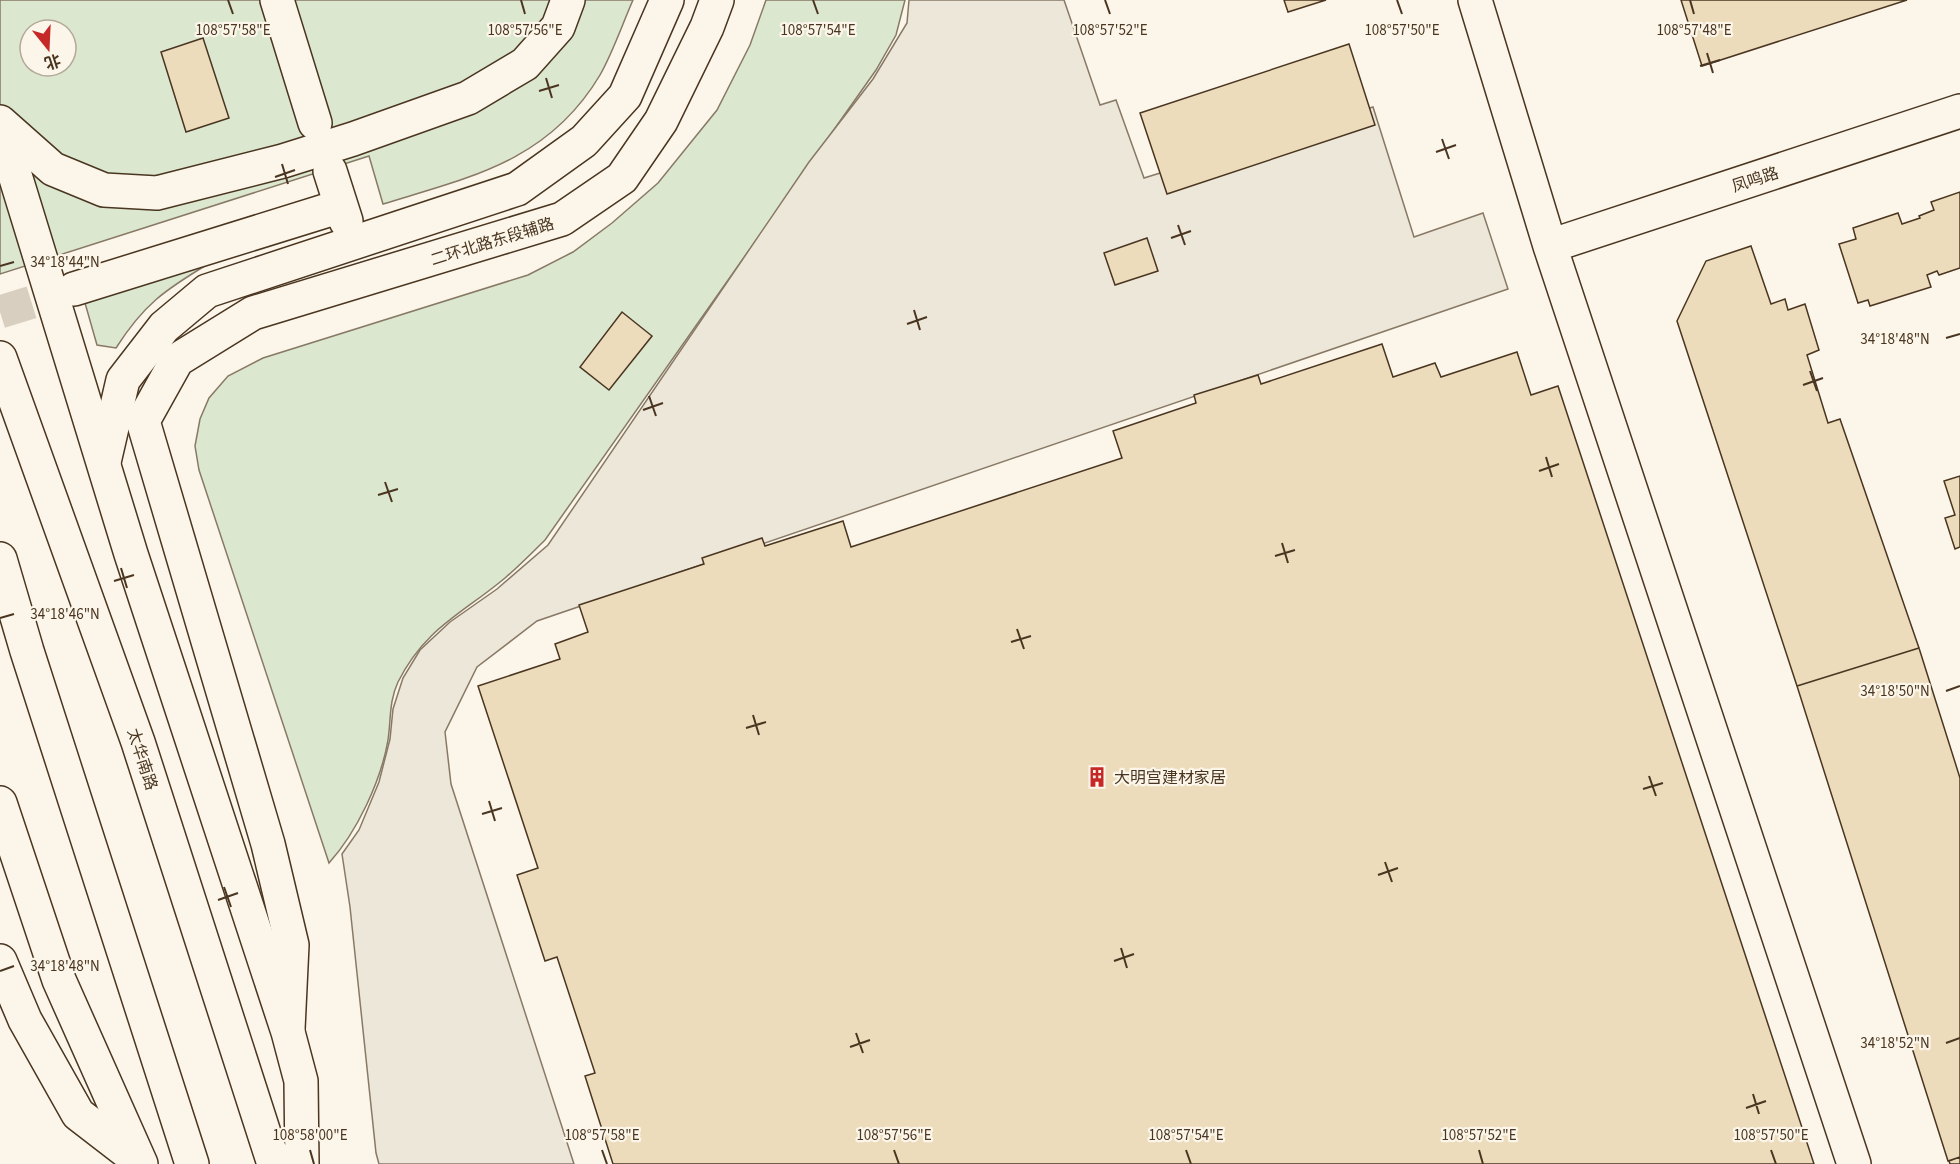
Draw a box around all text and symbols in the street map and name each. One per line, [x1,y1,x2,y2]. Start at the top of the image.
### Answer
north arrow [18,18,78,78]
text: 108°57'58"E [195,20,271,41]
text: 108°57'56"E [487,20,563,41]
text: 108°57'54"E [780,20,856,41]
text: 108°57'52"E [1072,20,1148,41]
text: 108°57'50"E [1364,20,1440,41]
text: 108°57'48"E [1656,20,1732,41]
text: 北 [41,48,63,74]
street label: 凤鸣路 [1729,162,1782,198]
street label: 二环北路东段辅路 [428,213,557,271]
text: 34°18'44"N [30,252,100,273]
text: 34°18'48"N [1860,329,1930,350]
text: 34°18'46"N [30,604,100,625]
text: 34°18'50"N [1860,681,1930,702]
street label: 太华南路 [122,725,162,793]
building icon: 大明宫建材家居 [1085,765,1109,789]
place label: 大明宫建材家居 [1114,767,1226,789]
text: 34°18'48"N [30,956,100,977]
text: 34°18'52"N [1860,1033,1930,1054]
text: 108°58'00"E [272,1125,348,1146]
text: 108°57'58"E [564,1125,640,1146]
text: 108°57'56"E [856,1125,932,1146]
text: 108°57'54"E [1148,1125,1224,1146]
text: 108°57'52"E [1441,1125,1517,1146]
text: 108°57'50"E [1733,1125,1809,1146]

